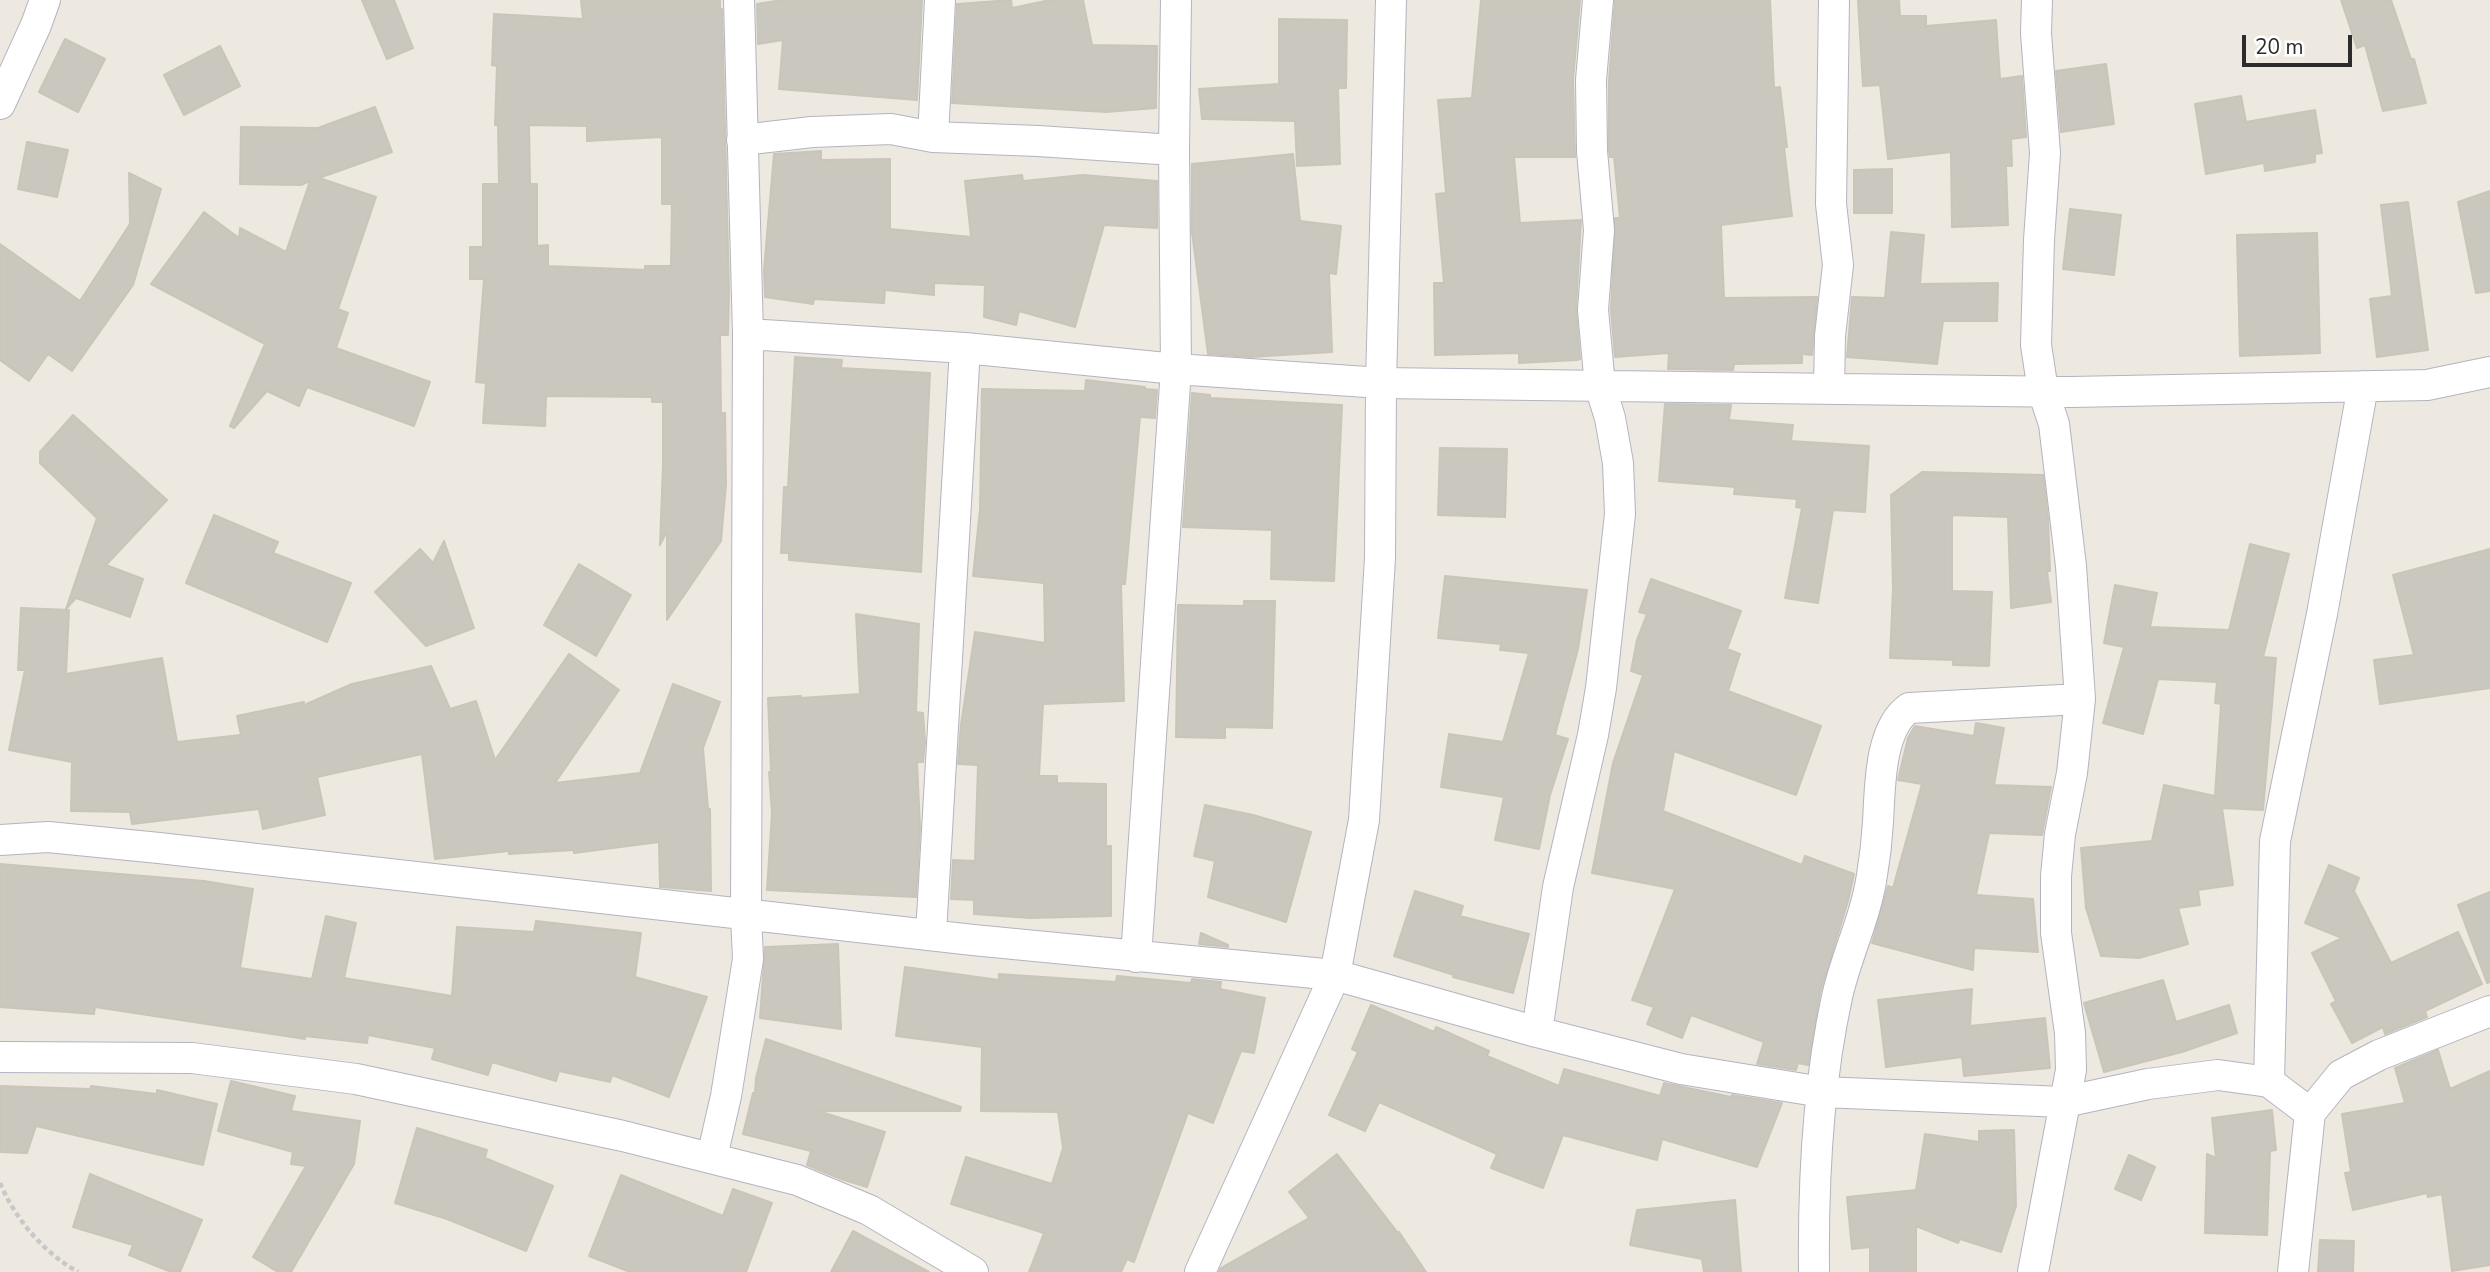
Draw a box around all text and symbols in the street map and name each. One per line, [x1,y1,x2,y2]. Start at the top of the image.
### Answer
scale bar [2245,21,2355,65]
text: 20 m [2255,33,2304,61]

